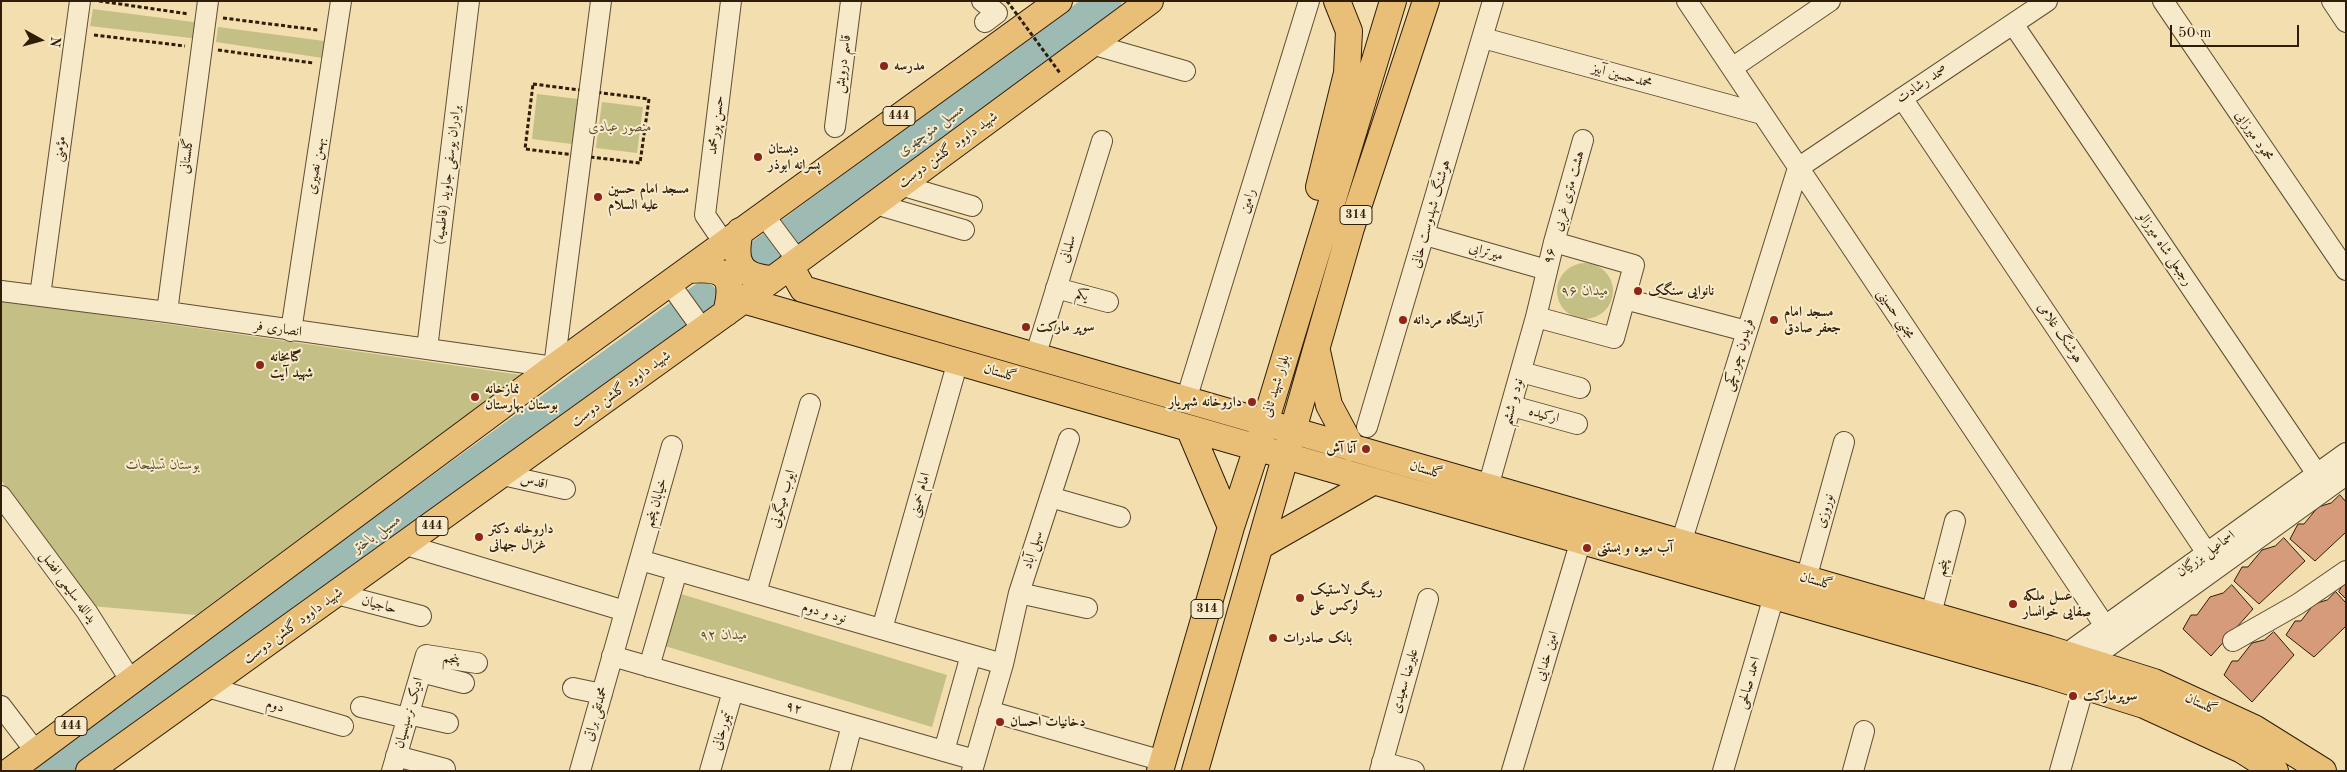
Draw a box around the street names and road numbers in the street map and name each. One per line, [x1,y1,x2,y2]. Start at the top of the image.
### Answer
street label: قاسم درویش [831,34,855,94]
street label: محمدحسین آبیز [1590,60,1654,92]
street label: صمد رشادت [1893,61,1951,107]
street label: حسن پورمحمد [704,94,728,156]
street label: برادران یوسفی جاوید (فاطمیه) [431,104,465,246]
road number: 444 [883,106,915,125]
street label: شهید داوود گلشن دوست [895,108,1001,192]
street label: محمود میرزایی [2231,108,2277,164]
street label: مؤمنی [50,135,70,163]
street label: بهمن نصیری [303,136,329,196]
street label: گلستانی [176,137,198,175]
street label: هشت متری غربی [1549,149,1589,233]
street label: هوشنگ شهدوست خانی [1407,158,1455,270]
street label: رامین [1236,187,1260,215]
road number: 314 [1340,206,1372,224]
street label: رجبعلی شاه میرزالو [2134,209,2196,289]
street label: سلمانی [1056,233,1080,265]
street label: میرترابی [1467,239,1505,265]
street label: ۹۶ [1540,246,1560,266]
street label: یکم [1074,285,1090,305]
street label: مجتبی حسینی [1873,286,1919,342]
street label: هوشنگ غلامی [2034,299,2086,367]
street label: انصاری فر [253,317,303,341]
street label: فریدون چورکچی [1720,317,1758,393]
street label: شهید داوود گلشن دوست [568,347,674,431]
street label: بلوار شهید ثانی [1259,353,1293,419]
street label: گلستان [982,360,1018,386]
street label: نود و ششم [1499,376,1527,428]
street label: ارکیده [1527,403,1561,427]
street label: گلستان [1408,457,1444,483]
street label: ایوب میگونی [767,468,799,530]
street label: اقدس [519,471,549,493]
street label: امام خمینی [906,471,934,519]
street label: خیابان پنجم [641,476,671,530]
street label: نوروزی [1812,492,1838,530]
road number: 444 [416,516,448,536]
street label: اسماعیل بزرگیان [2173,527,2239,581]
street label: سهل آباد [1019,529,1047,571]
street label: یدالله سلیمی افضل [36,548,100,626]
street label: پنجم [1933,558,1953,578]
street label: گلستان [1798,568,1834,594]
street label: شهید داوود گلشن دوست [240,584,346,668]
street label: حاجیان [360,592,398,618]
street label: نود و دوم [800,599,848,627]
road number: 314 [1191,600,1223,618]
street label: امین خدایی [1531,629,1563,683]
street label: علیرضا سعیدی [1388,647,1422,715]
street label: پنجم [441,649,461,669]
street label: احمد صالحی [1734,655,1764,711]
street label: ادیک نرسیسیان [391,675,427,751]
street label: محمدتقی براتی [580,685,612,743]
street label: گلستان [2182,689,2220,719]
street label: دوم [264,695,286,717]
street label: ۹۲ [784,698,804,718]
street label: تیمورخانی [708,710,736,752]
road number: 444 [55,716,87,736]

